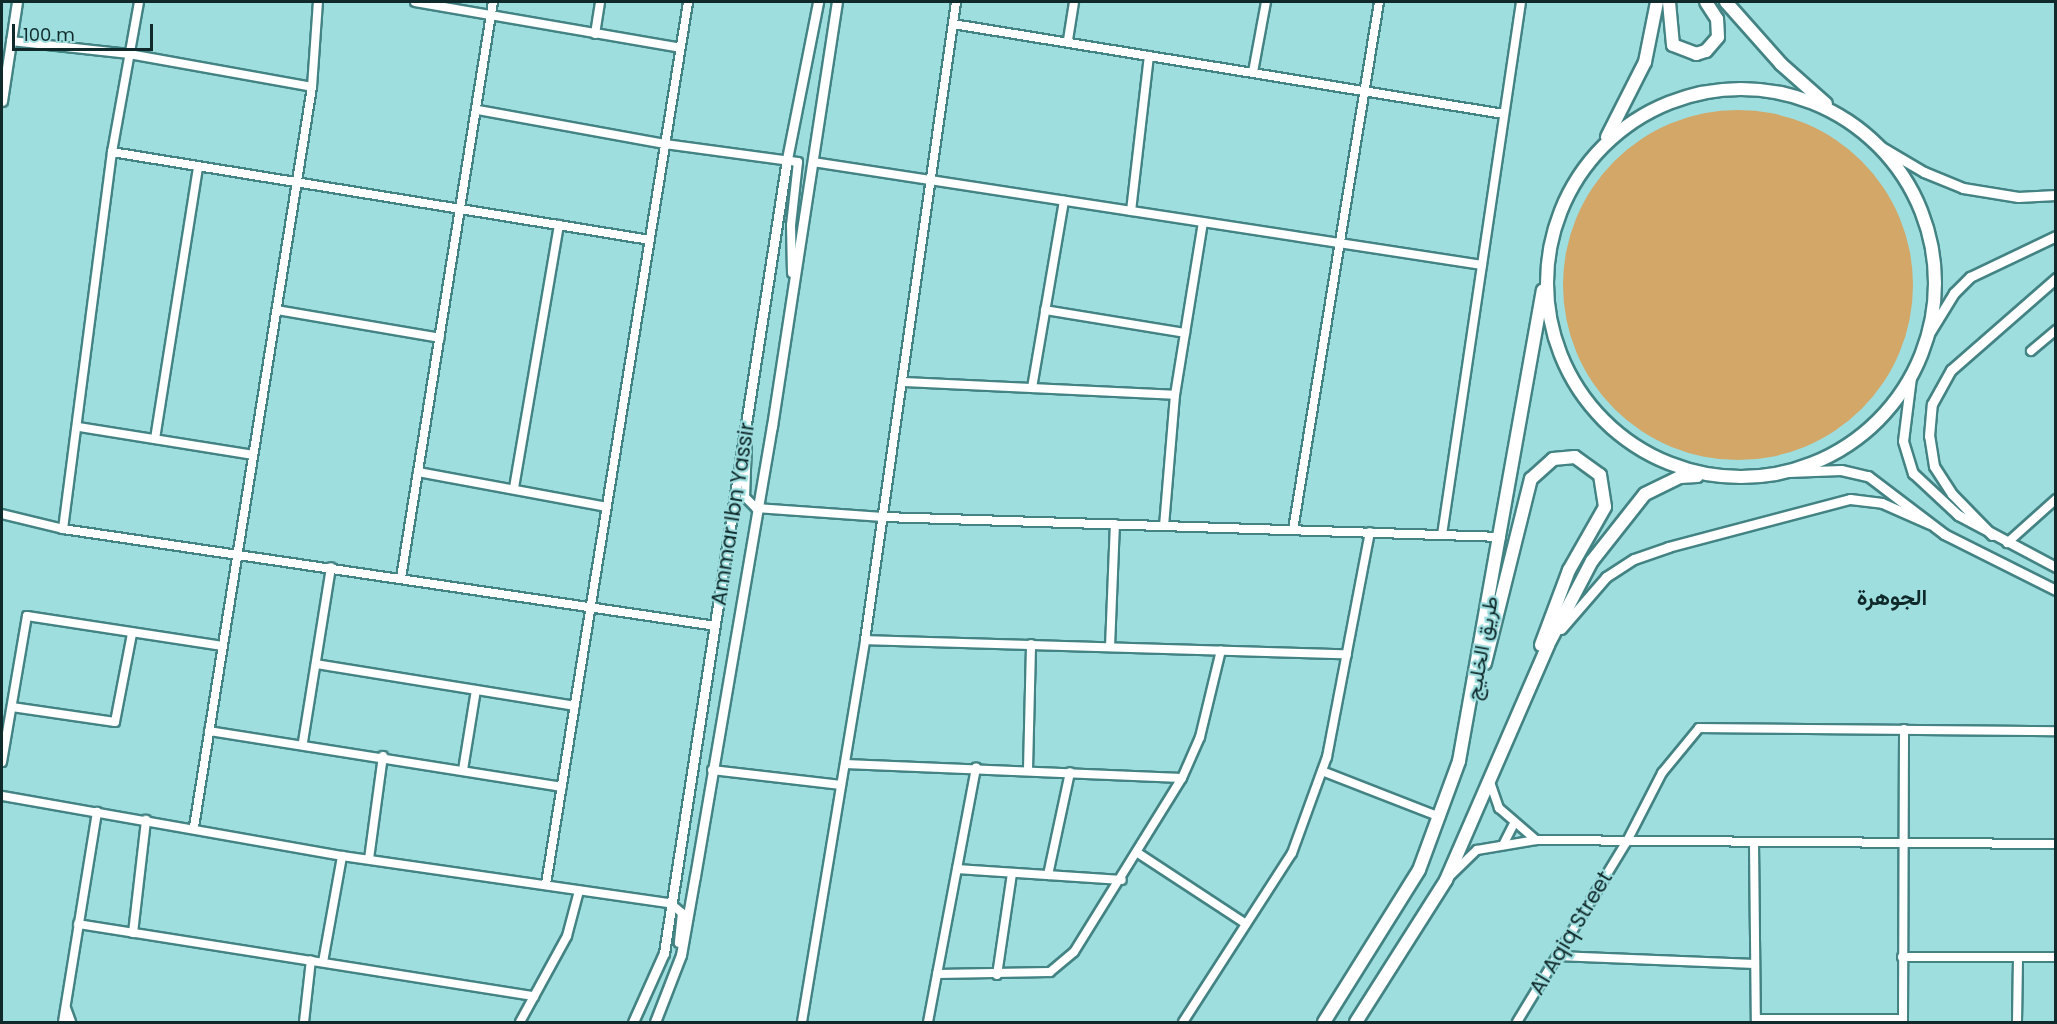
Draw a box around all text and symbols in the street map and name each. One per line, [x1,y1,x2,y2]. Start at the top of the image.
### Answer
scale bar [15,12,156,50]
text: 100 m [23,22,75,47]
street label: Ammar Ibn Yassir [706,421,760,607]
district label: الجوهرة [1857,585,1927,611]
street label: طريق الخليج [1460,594,1504,702]
street label: Al Aqiq Street [1524,867,1618,999]

